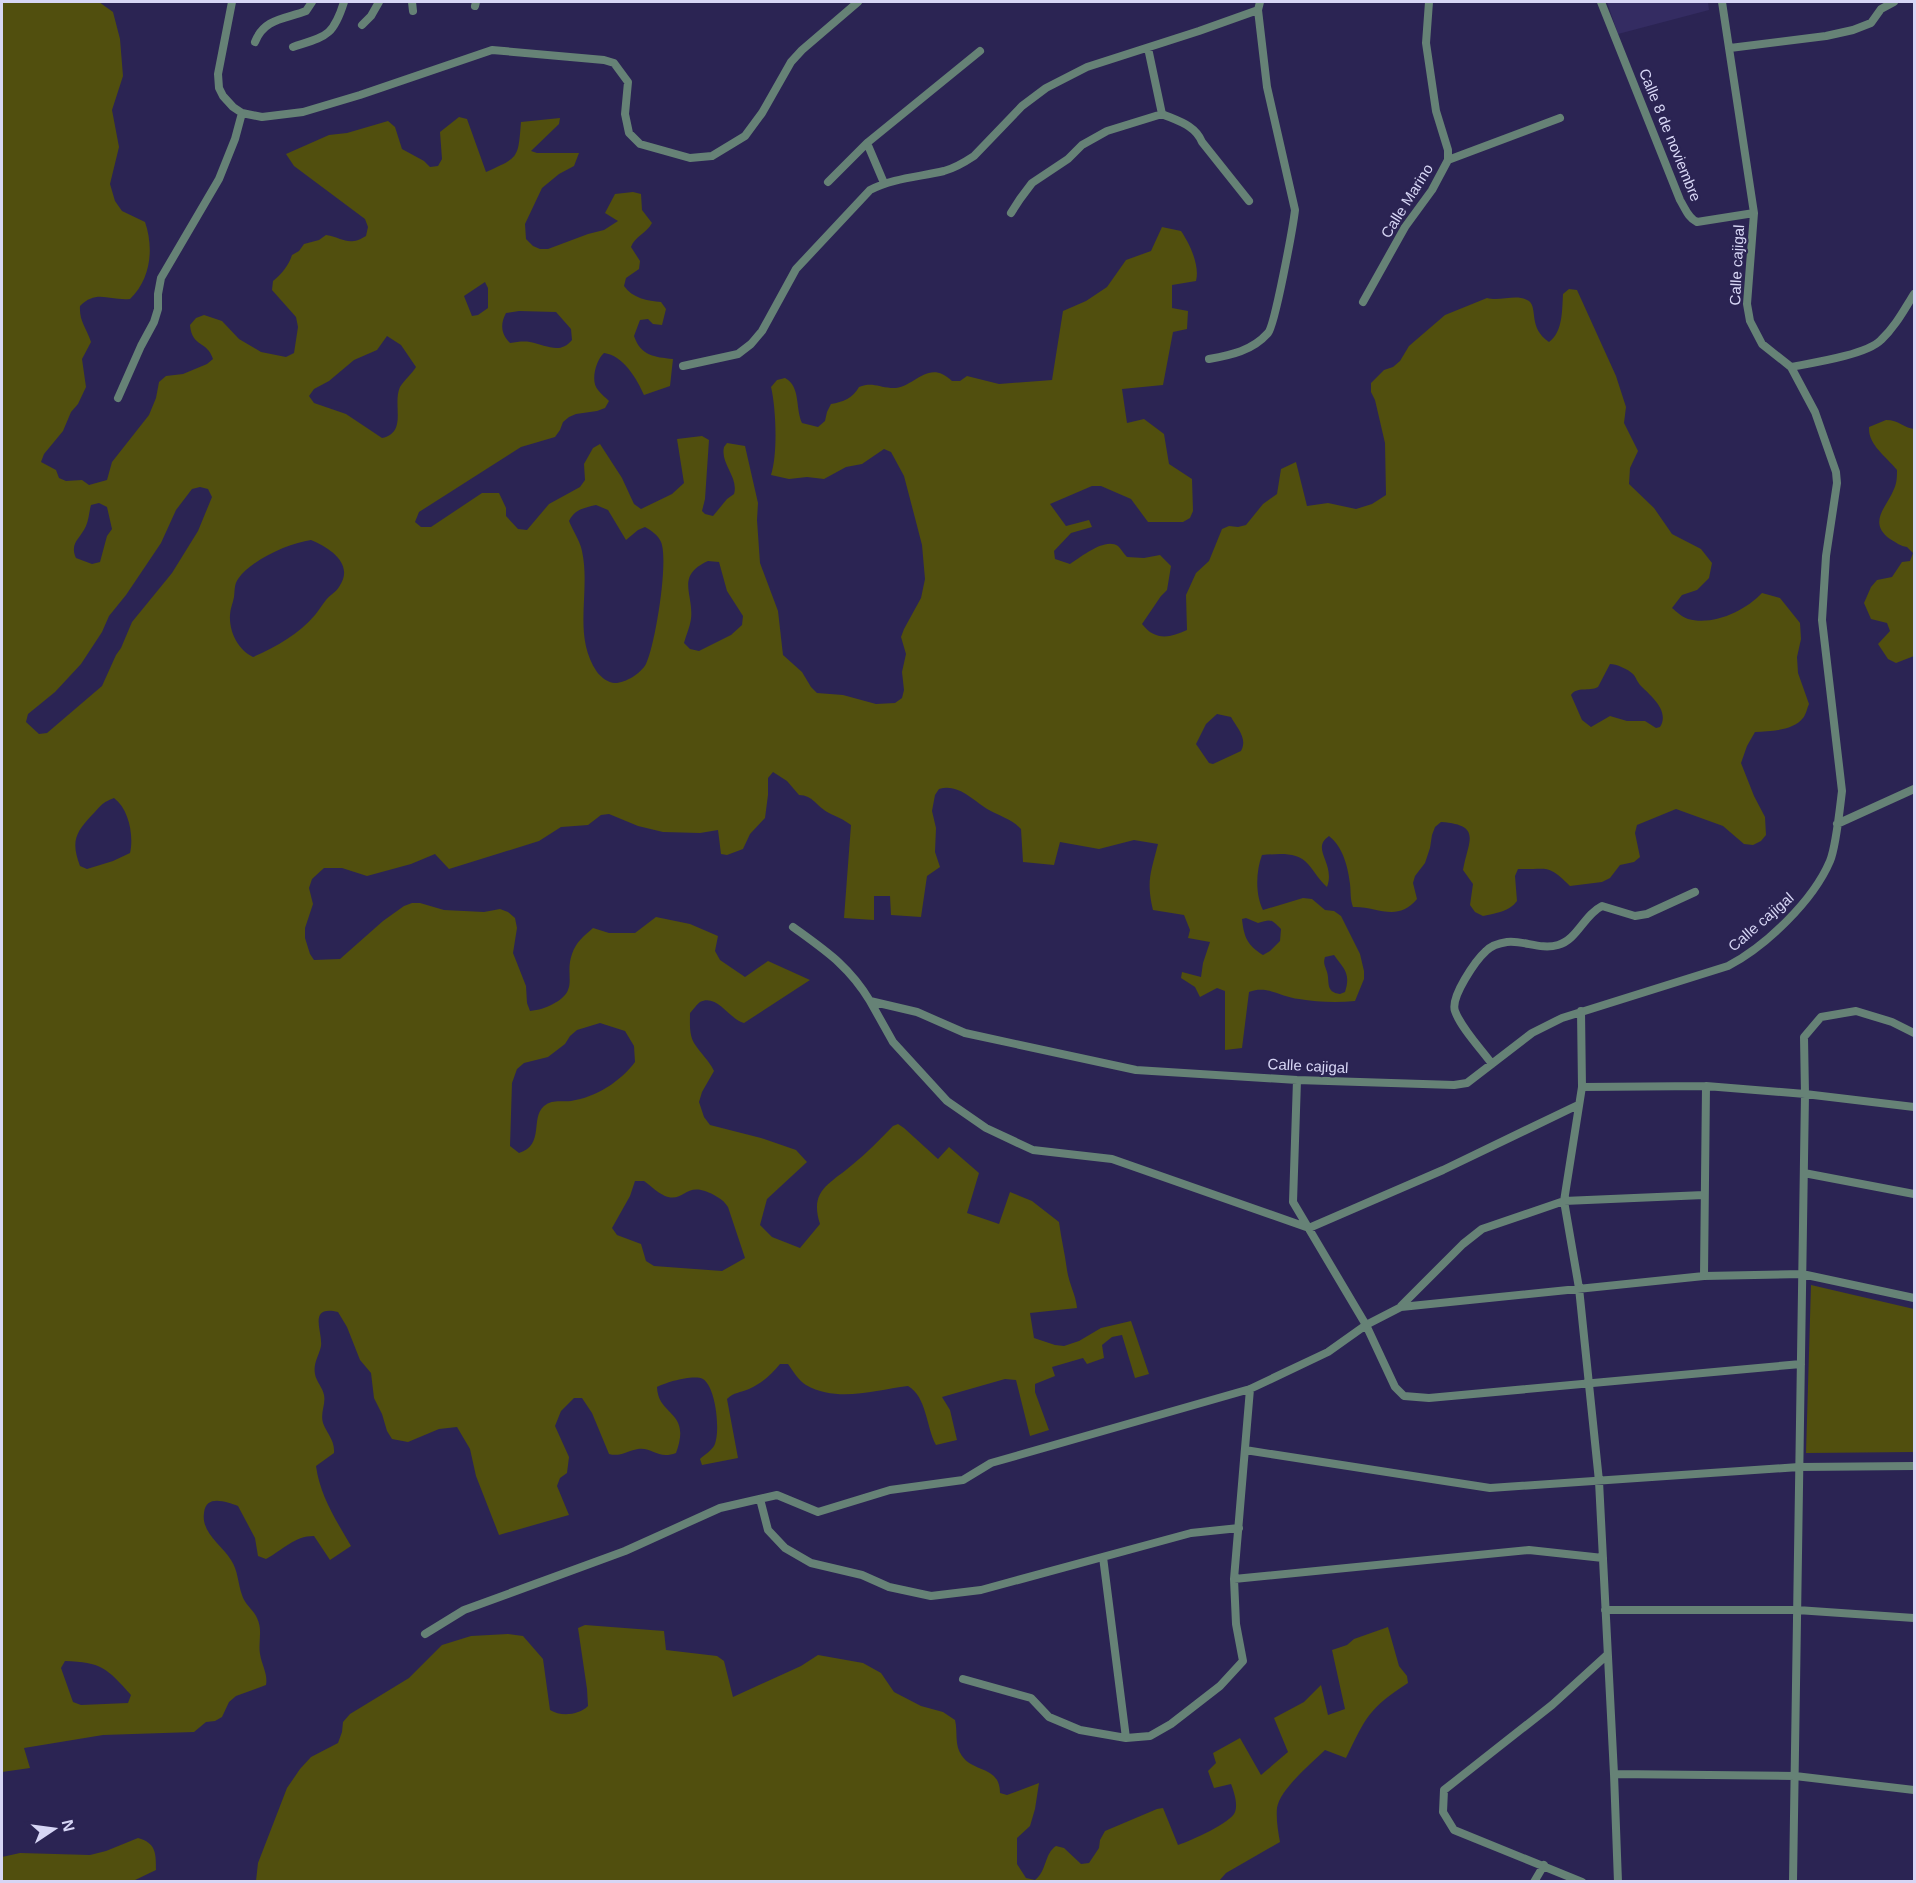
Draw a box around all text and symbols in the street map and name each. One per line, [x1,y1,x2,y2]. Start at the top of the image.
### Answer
street label: Calle 8 de noviembre [1636,66,1705,204]
street label: Calle Marino [1377,161,1436,241]
street label: Calle cajigal [1726,224,1747,306]
street label: Calle cajigal [1725,889,1797,955]
street label: Calle cajigal [1267,1055,1349,1076]
north arrow [24,1799,84,1859]
text: N [59,1818,78,1833]

